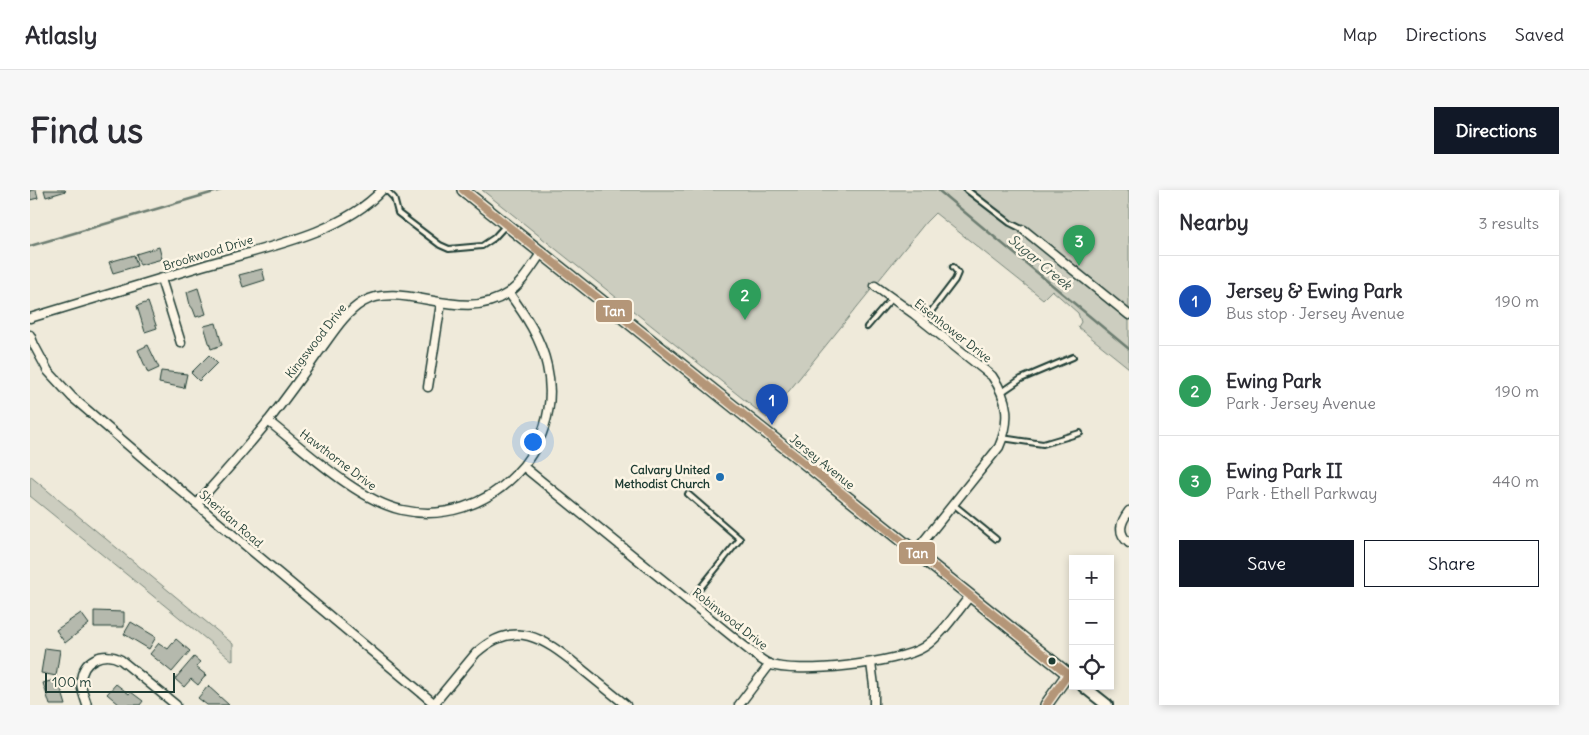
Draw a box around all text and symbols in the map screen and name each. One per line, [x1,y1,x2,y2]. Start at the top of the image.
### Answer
text: Atlasly [25,20,97,50]
text: Map [1342,23,1377,46]
text: Directions [1405,23,1487,46]
text: Saved [1515,23,1564,46]
button: Directions [1434,107,1559,154]
text: Find us [30,108,143,152]
text: Nearby [1179,209,1249,236]
text: 3 results [1479,213,1539,233]
pin: 3 [1063,225,1095,266]
water label: Sugar Creek [1005,230,1076,294]
street label: Brookwood Drive [161,232,255,273]
pin: 2 [729,279,761,320]
text: Jersey & Ewing Park [1226,279,1402,303]
text: 1 [1192,291,1198,311]
text: 190 m [1495,291,1539,311]
street label: Eisenhower Drive [912,296,995,366]
line badge: Tan [595,299,633,323]
street label: Kingswood Drive [282,300,349,381]
text: Tan [603,302,625,320]
text: Bus stop · Jersey Avenue [1226,303,1405,323]
text: Ewing Park [1226,369,1322,393]
text: 2 [1191,381,1199,401]
text: 190 m [1495,381,1539,401]
pin: 1 [756,384,788,425]
text: Park · Jersey Avenue [1226,393,1376,413]
street label: Hawthorne Drive [297,426,380,493]
your location [520,429,546,455]
street label: Jersey Avenue [787,431,858,492]
text: Ewing Park II [1226,459,1343,483]
place label: Calvary United Methodist Church [614,462,710,491]
marker: Calvary United Methodist Church [714,471,726,483]
text: 3 [1190,471,1200,491]
text: 440 m [1492,471,1539,491]
text: Park · Ethell Parkway [1226,483,1377,503]
street label: Sheridan Road [196,487,266,550]
button: Save [1179,540,1354,587]
button: Share [1364,540,1539,587]
line badge: Tan [898,541,936,565]
text: Tan [906,544,928,562]
map controls [1069,555,1114,690]
button: + [1069,555,1114,600]
street label: Robinwood Drive [690,584,771,653]
button: − [1069,600,1114,645]
button: locate [1069,645,1114,690]
unlabelled marker [1047,656,1057,666]
scale bar [45,670,175,693]
text: 100 m [52,673,92,691]

